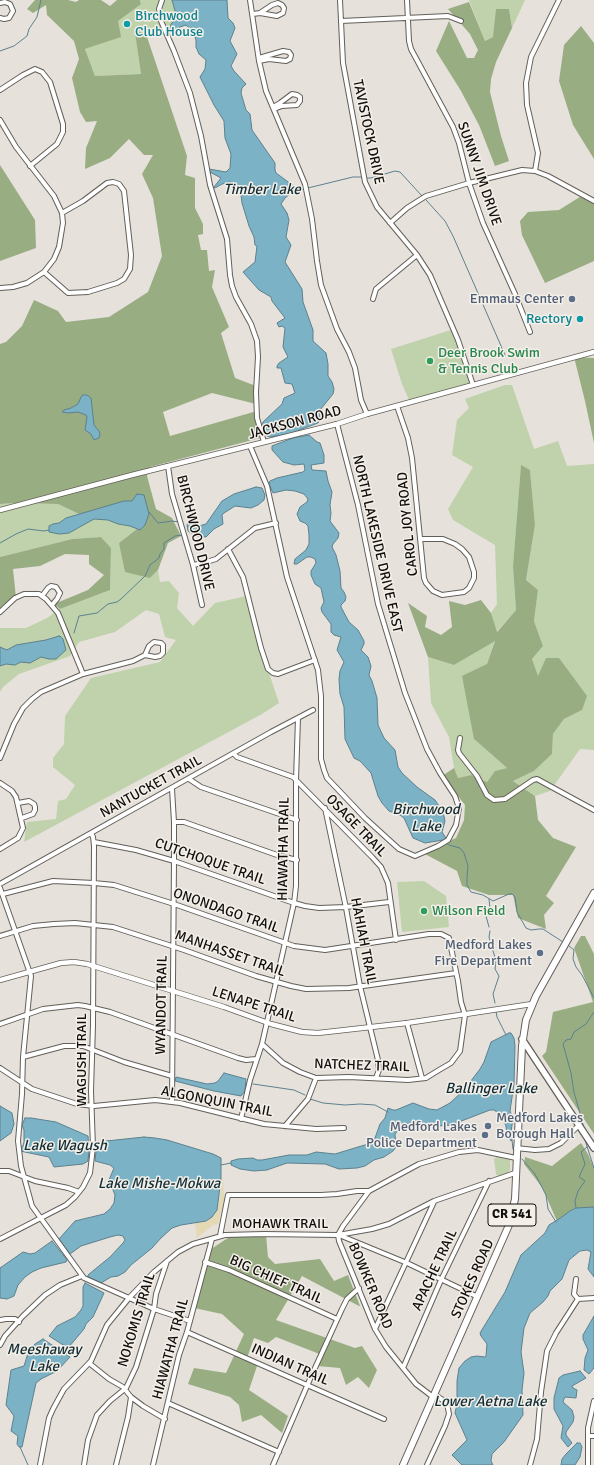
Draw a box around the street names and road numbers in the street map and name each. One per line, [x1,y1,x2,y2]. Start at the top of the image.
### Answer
street label: TAVISTOCK DRIVE [349,78,387,186]
street label: SUNNY JIM DRIVE [453,120,505,228]
street label: JACKSON ROAD [247,403,343,443]
street label: NORTH LAKESIDE DRIVE EAST [348,454,406,634]
street label: CAROL JOY ROAD [394,471,422,577]
street label: BIRCHWOOD DRIVE [173,473,217,593]
street label: NANTUCKET TRAIL [97,752,205,822]
street label: OSAGE TRAIL [322,791,390,861]
street label: HIAWATHA TRAIL [275,797,293,901]
street label: CUTCHOQUE TRAIL [152,835,268,889]
street label: ONONDAGO TRAIL [171,885,281,937]
street label: HAHIAH TRAIL [346,896,380,986]
street label: MANHASSET TRAIL [172,927,288,981]
street label: WYANDOT TRAIL [153,955,171,1055]
street label: LENAPE TRAIL [210,984,298,1026]
street label: WAGUSH TRAIL [74,1013,90,1107]
street label: NATCHEZ TRAIL [314,1056,410,1076]
street label: ALGONQUIN TRAIL [160,1083,274,1121]
road number: CR 541 [488,1204,536,1226]
street label: MOHAWK TRAIL [232,1216,328,1232]
street label: APACHE TRAIL [409,1227,461,1313]
street label: STOKES ROAD [448,1237,498,1321]
street label: BOWKER ROAD [344,1240,396,1332]
street label: BIG CHIEF TRAIL [227,1252,325,1308]
street label: NOKOMIS TRAIL [115,1271,159,1369]
street label: HIAWATHA TRAIL [149,1297,193,1401]
street label: INDIAN TRAIL [249,1340,331,1390]

